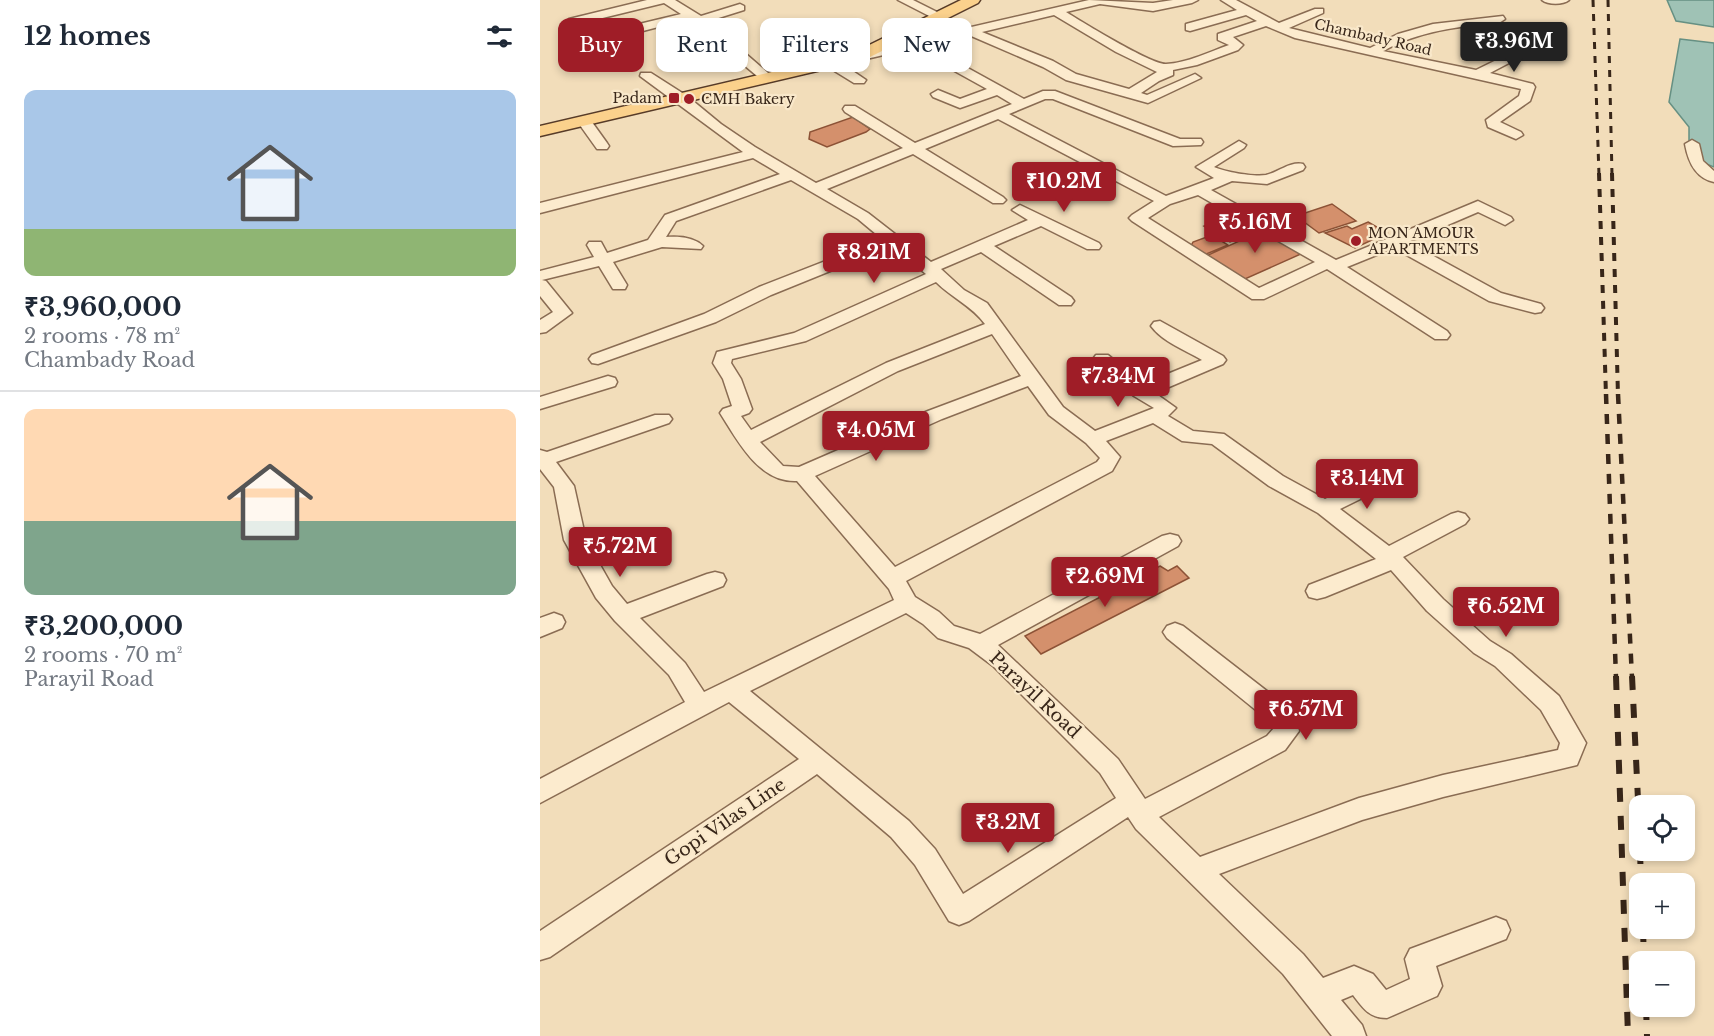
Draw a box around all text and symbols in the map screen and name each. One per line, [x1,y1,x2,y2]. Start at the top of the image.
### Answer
street label: Chambady Road [1313,15,1434,59]
chip: Buy [558,18,644,72]
chip: Rent [656,18,748,72]
chip: Filters [760,18,870,72]
chip: New [882,18,972,72]
text: 12 homes [24,20,151,52]
icon: filters [483,20,516,53]
pin: ₹3.96M [1465,22,1563,73]
text: ₹3.96M [1474,29,1554,53]
place label: Padam [613,89,662,107]
place label: CMH Bakery [701,90,795,108]
marker: Padam [667,91,681,105]
marker: CMH Bakery [682,92,696,106]
icon: home [216,129,324,237]
pin: ₹10.2M [1015,162,1113,213]
text: ₹10.2M [1026,169,1102,193]
pin: ₹5.16M [1206,203,1304,254]
text: ₹5.16M [1218,210,1292,234]
place label: MON AMOUR APARTMENTS [1367,224,1479,258]
pin: ₹8.21M [825,233,923,284]
marker: MON AMOUR APARTMENTS [1349,234,1363,248]
text: ₹8.21M [837,240,911,264]
text: ₹3,960,000 [24,291,182,323]
text: 2 rooms · 78 m² [24,324,180,348]
text: Chambady Road [24,348,195,372]
pin: ₹7.34M [1069,357,1167,408]
text: ₹7.34M [1081,364,1155,388]
pin: ₹4.05M [827,411,925,462]
text: ₹4.05M [836,418,916,442]
icon: home [216,448,324,556]
pin: ₹3.14M [1318,459,1416,510]
text: ₹3.14M [1330,466,1404,490]
pin: ₹5.72M [571,527,669,578]
text: ₹5.72M [583,534,657,558]
pin: ₹2.69M [1056,557,1154,608]
text: ₹2.69M [1065,564,1145,588]
pin: ₹6.52M [1457,587,1555,638]
text: ₹6.52M [1467,594,1545,618]
text: ₹3,200,000 [24,610,183,642]
text: 2 rooms · 70 m² [24,643,182,667]
street label: Parayil Road [985,647,1085,743]
text: Parayil Road [24,667,154,691]
pin: ₹6.57M [1257,690,1355,741]
text: ₹6.57M [1268,697,1344,721]
street label: Gopi Vilas Line [660,773,790,871]
map controls [1629,795,1695,1017]
button: locate [1629,795,1695,861]
pin: ₹3.2M [966,803,1050,854]
text: ₹3.2M [975,810,1041,834]
button: + [1629,873,1695,939]
button: − [1629,951,1695,1017]

